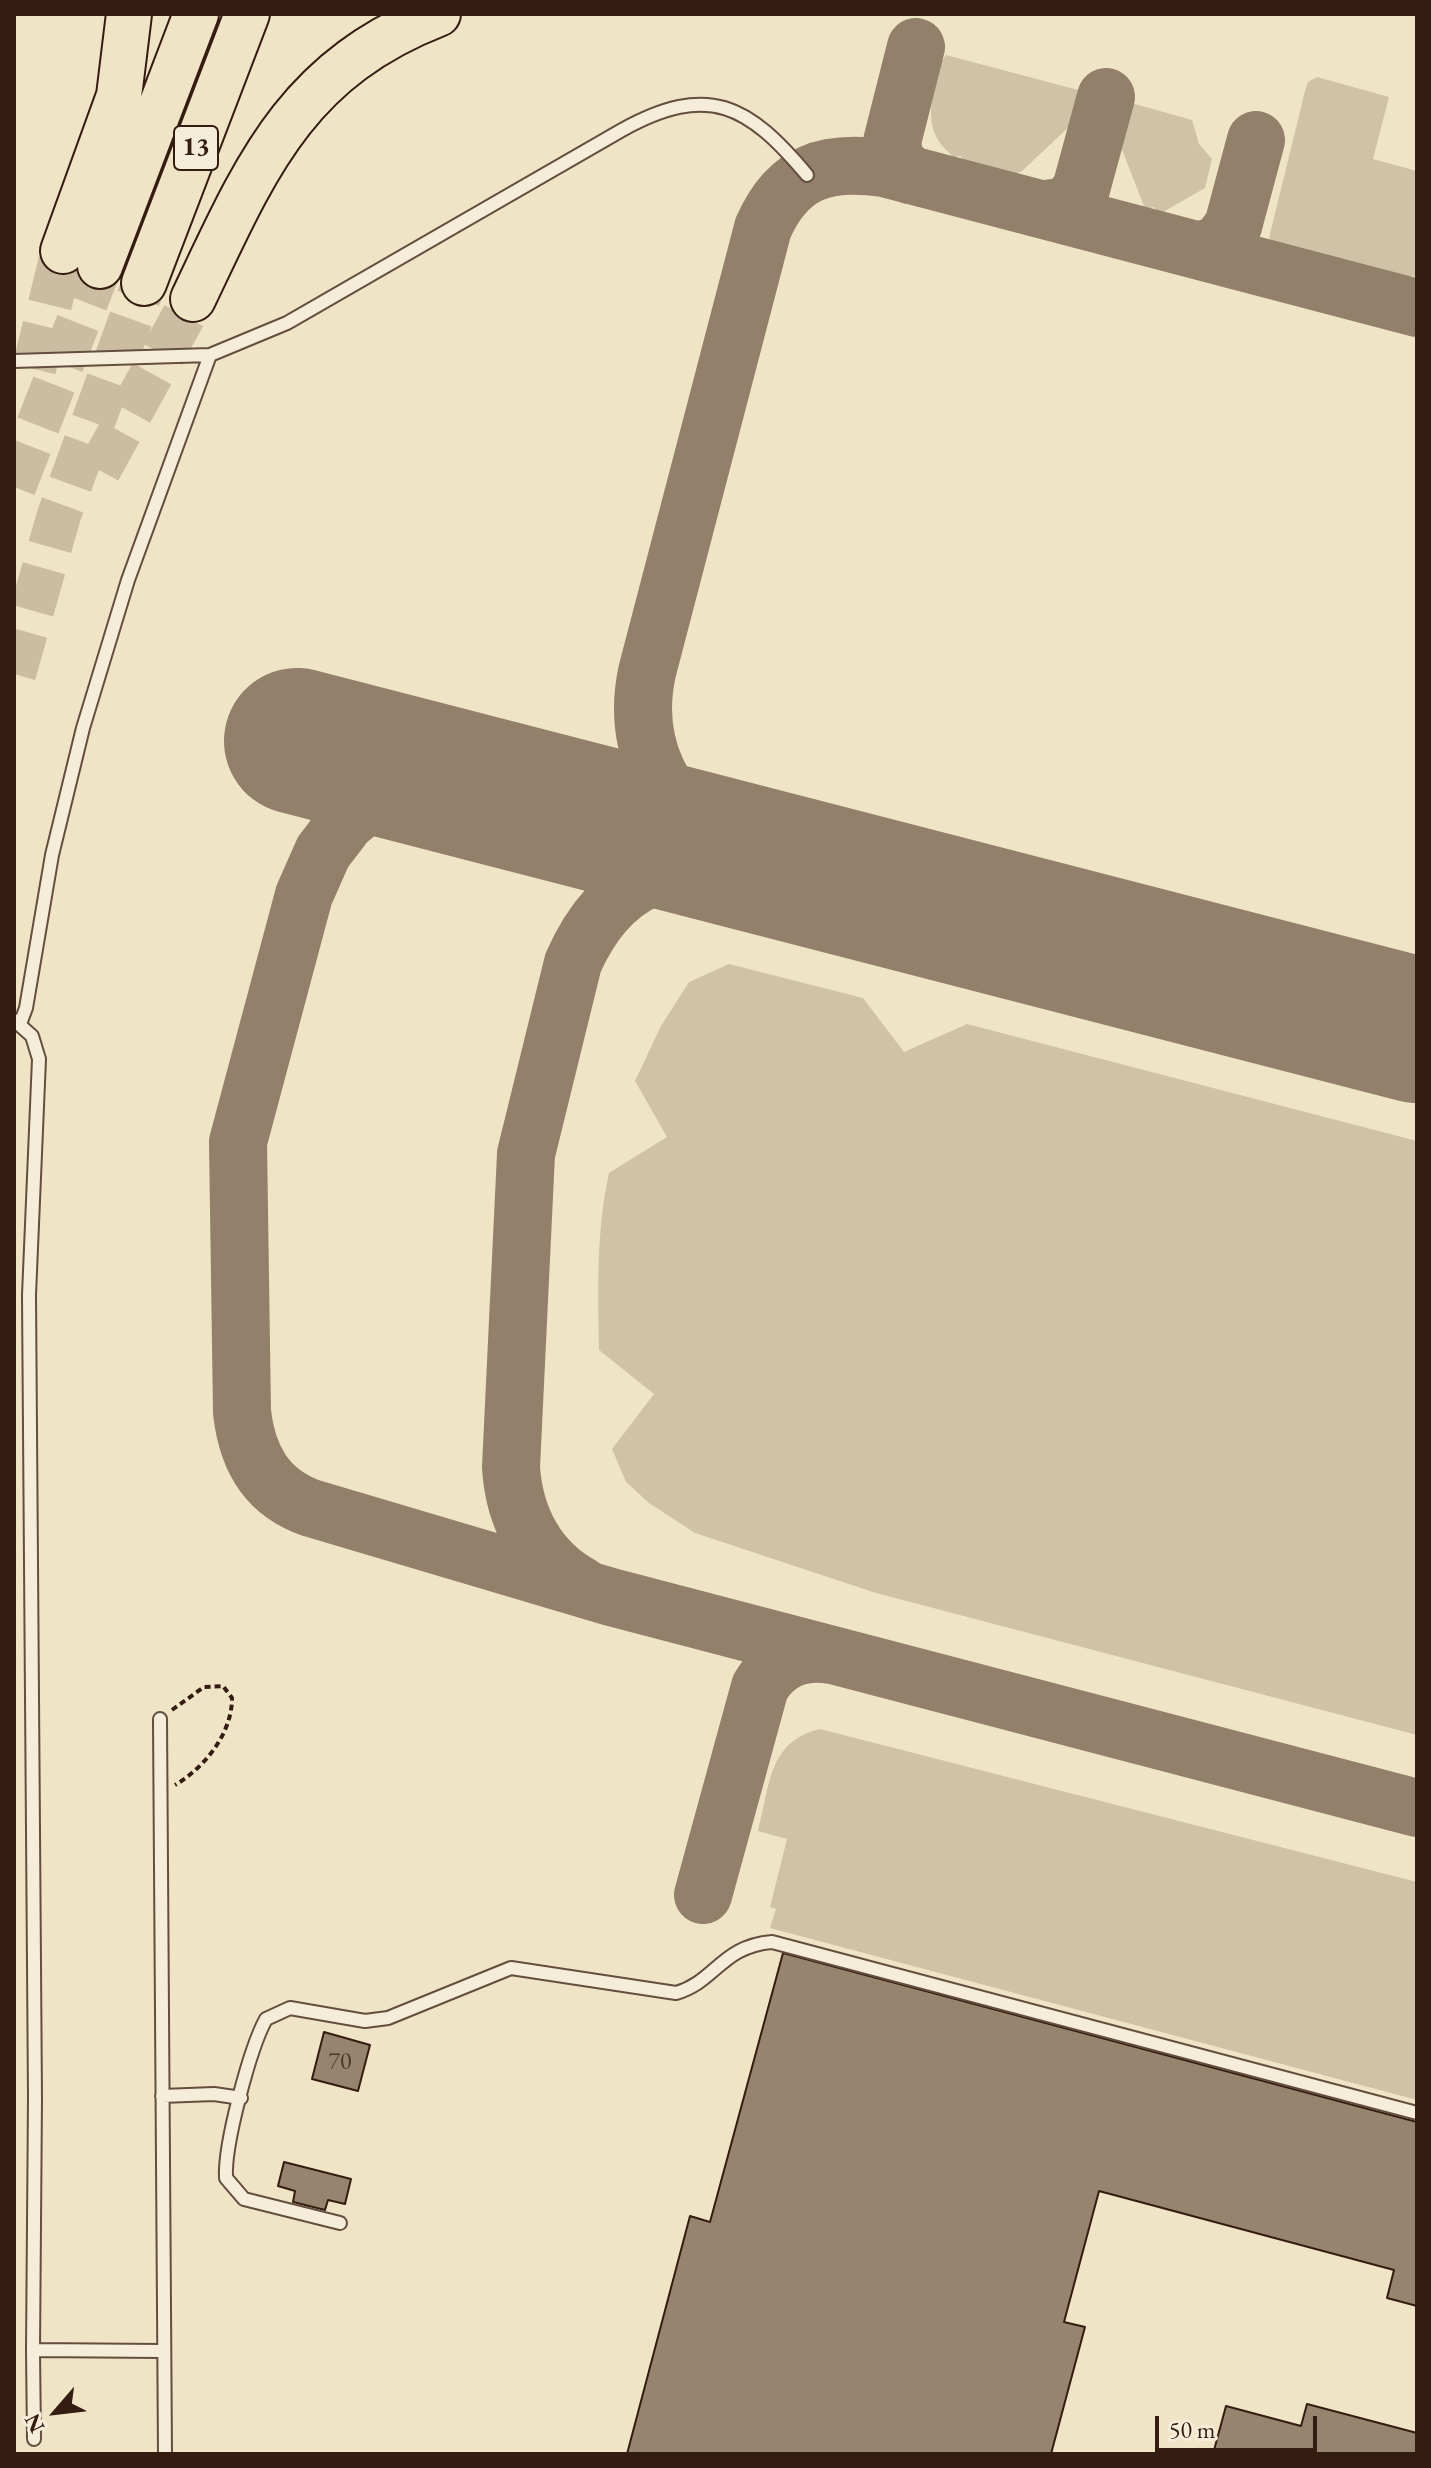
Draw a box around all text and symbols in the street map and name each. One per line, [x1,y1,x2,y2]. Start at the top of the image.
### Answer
road number: 13 [174,126,218,170]
house number: 70 [328,2048,352,2076]
north arrow [16,2372,96,2452]
scale bar [1159,2400,1321,2450]
text: N [17,2409,51,2438]
text: 50 m [1169,2414,1216,2445]

